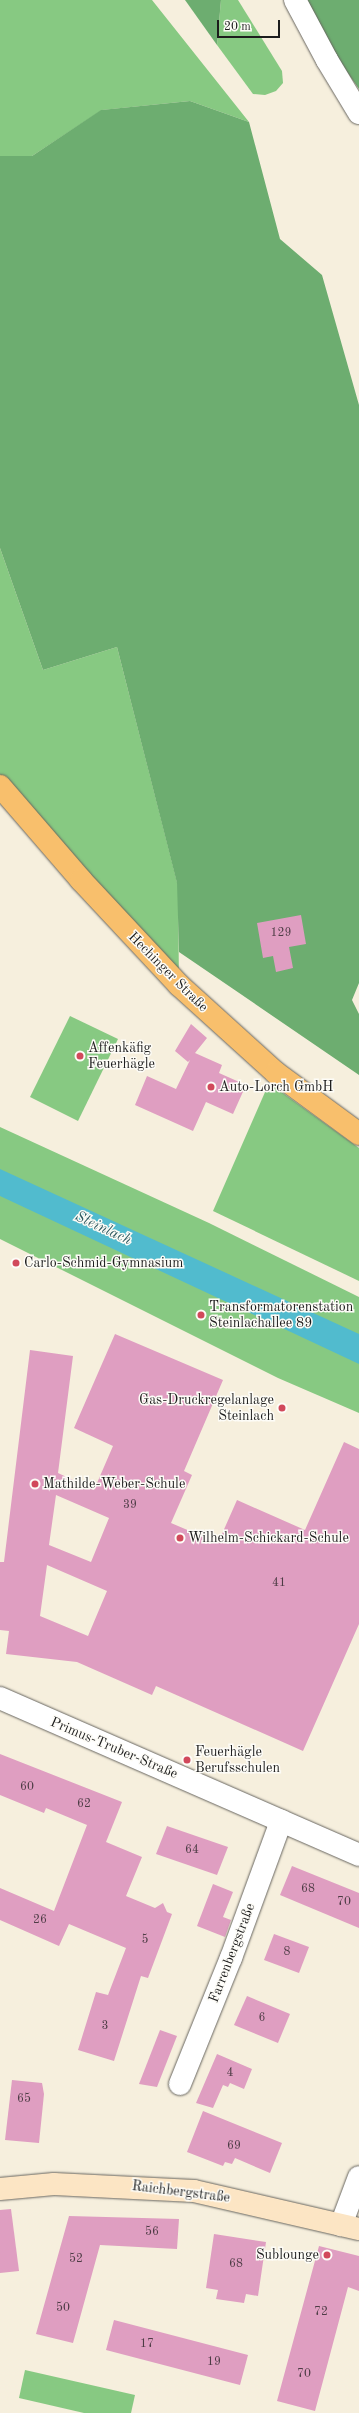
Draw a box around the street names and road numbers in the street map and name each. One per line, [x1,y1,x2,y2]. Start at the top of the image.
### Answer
street label: Hechinger Straße [125,929,211,1015]
street label: Primus-Truber-Straße [48,1714,180,1782]
street label: Farrenbergstraße [205,1901,259,2005]
street label: Raichbergstraße [131,2178,231,2206]

